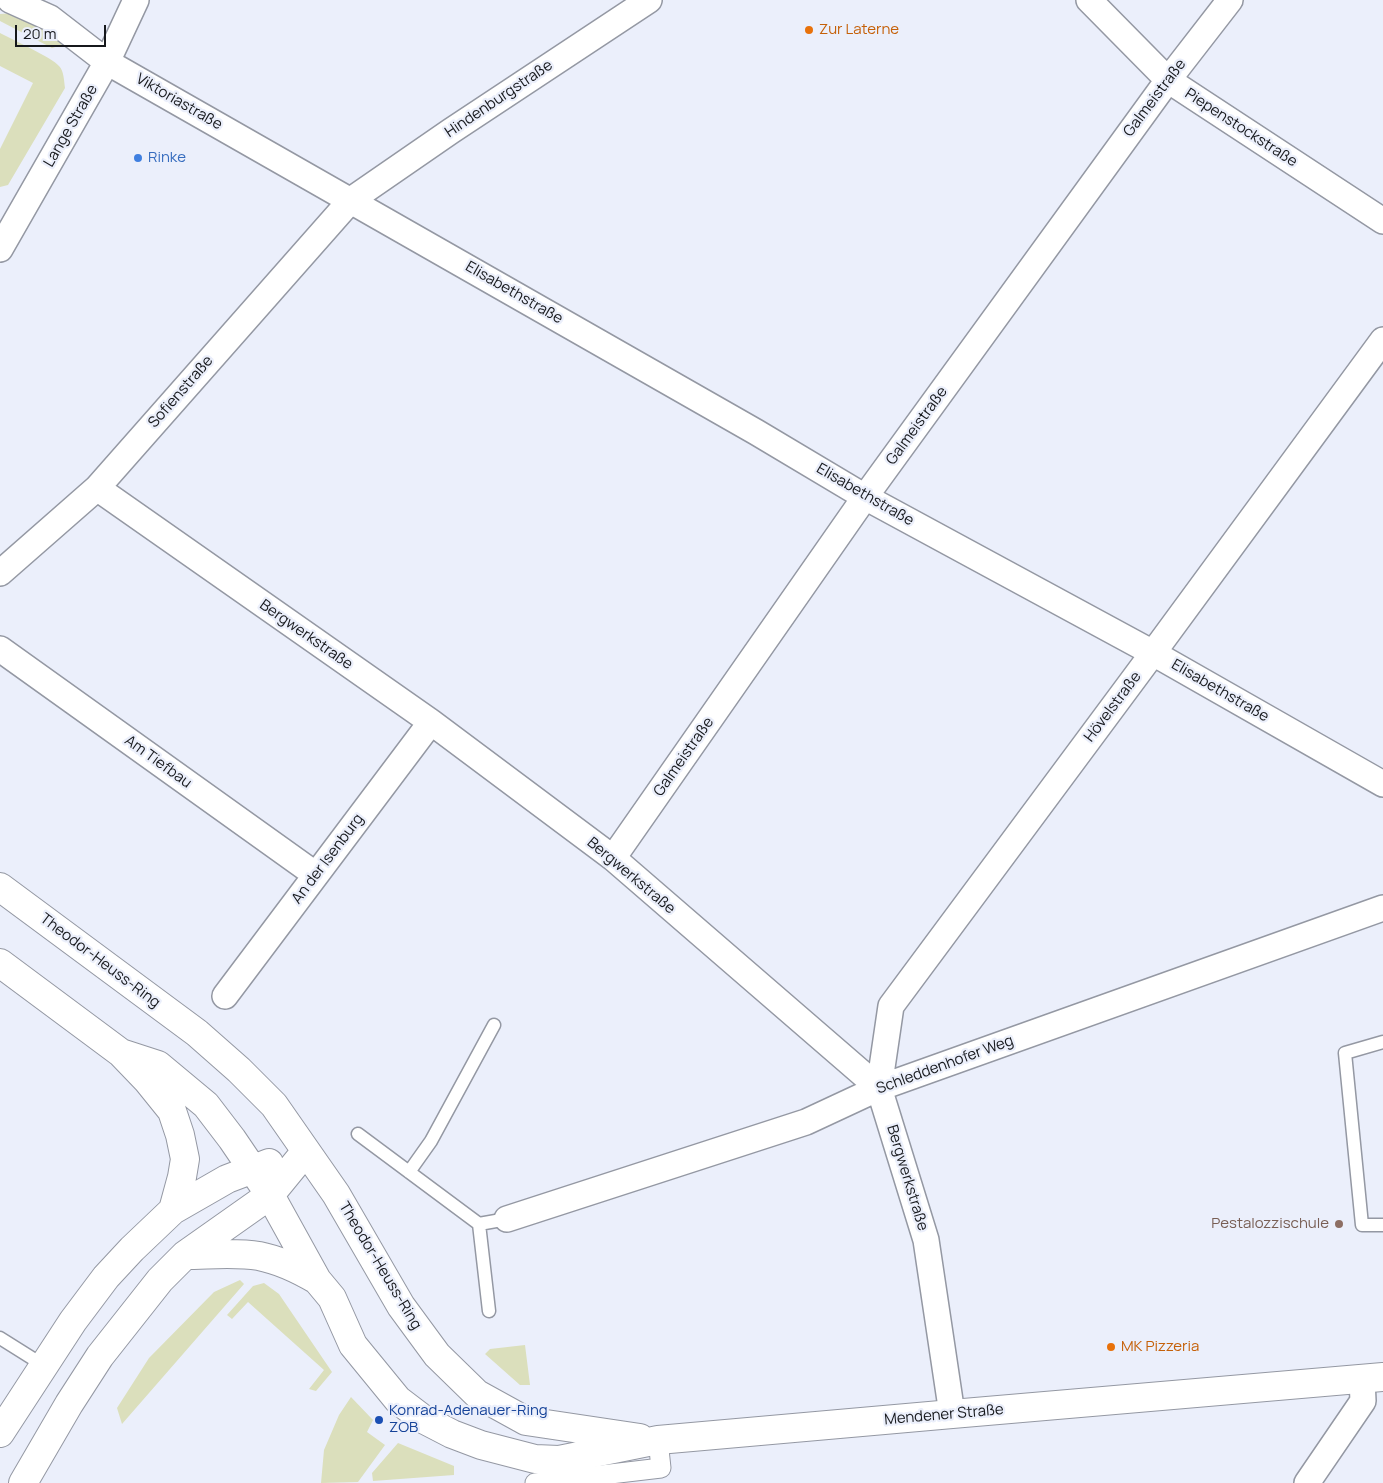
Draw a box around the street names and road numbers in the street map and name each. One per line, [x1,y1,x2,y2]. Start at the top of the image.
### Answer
street label: Hindenburgstraße [442,56,556,142]
street label: Galmeistraße [1120,56,1190,140]
street label: Viktoriastraße [133,70,225,134]
street label: Lange Straße [40,82,102,170]
street label: Piepenstockstraße [1181,85,1301,171]
street label: Elisabethstraße [462,258,566,328]
street label: Sofienstraße [145,352,217,432]
street label: Galmeistraße [883,383,951,469]
street label: Elisabethstraße [813,460,917,530]
street label: Bergwerkstraße [256,596,356,674]
street label: Elisabethstraße [1168,656,1272,726]
street label: Hövelstraße [1081,668,1145,746]
street label: Galmeistraße [650,714,718,800]
street label: Am Tiefbau [121,732,195,792]
street label: An der Isenburg [288,810,368,908]
street label: Bergwerkstraße [583,834,679,918]
street label: Theodor-Heuss-Ring [36,910,164,1012]
street label: Schleddenhofer Weg [874,1032,1016,1098]
street label: Bergwerkstraße [882,1123,932,1233]
street label: Theodor-Heuss-Ring [335,1199,425,1333]
street label: Mendener Straße [883,1401,1005,1429]

